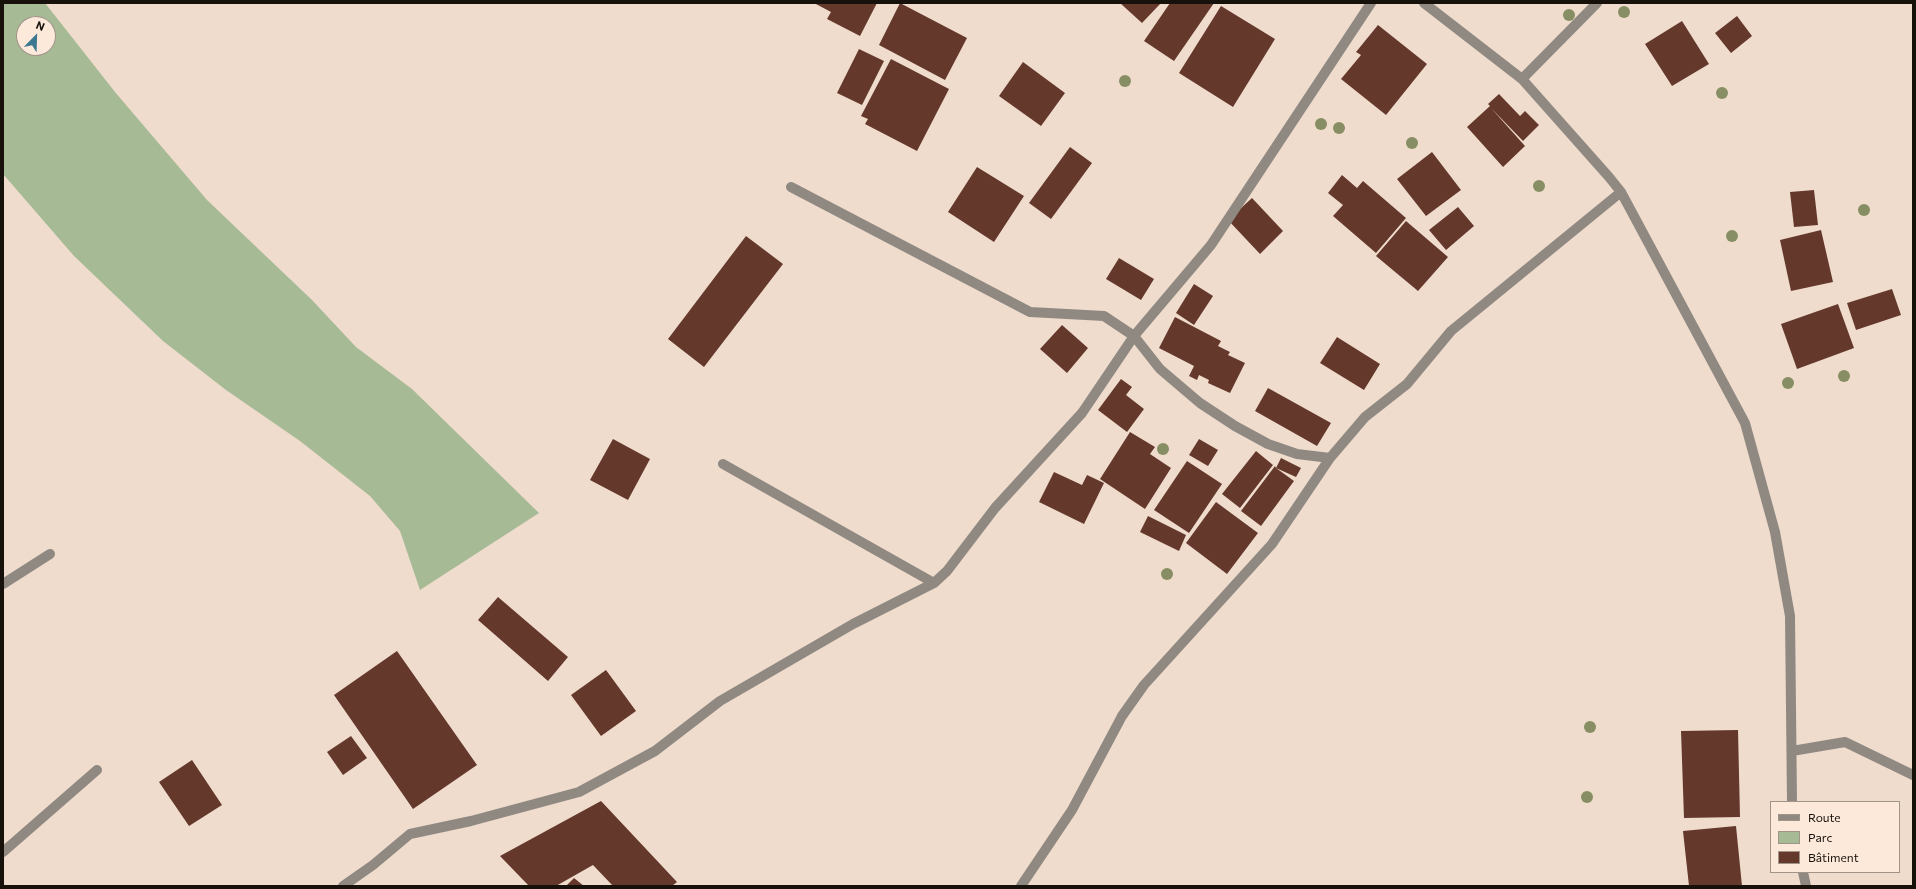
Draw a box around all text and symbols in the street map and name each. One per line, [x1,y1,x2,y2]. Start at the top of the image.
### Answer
north arrow [16,16,56,56]
text: N [34,18,47,33]
legend [1770,801,1900,873]
text: Route [1808,810,1841,824]
text: Parc [1808,830,1832,844]
text: Bâtiment [1808,850,1859,864]

